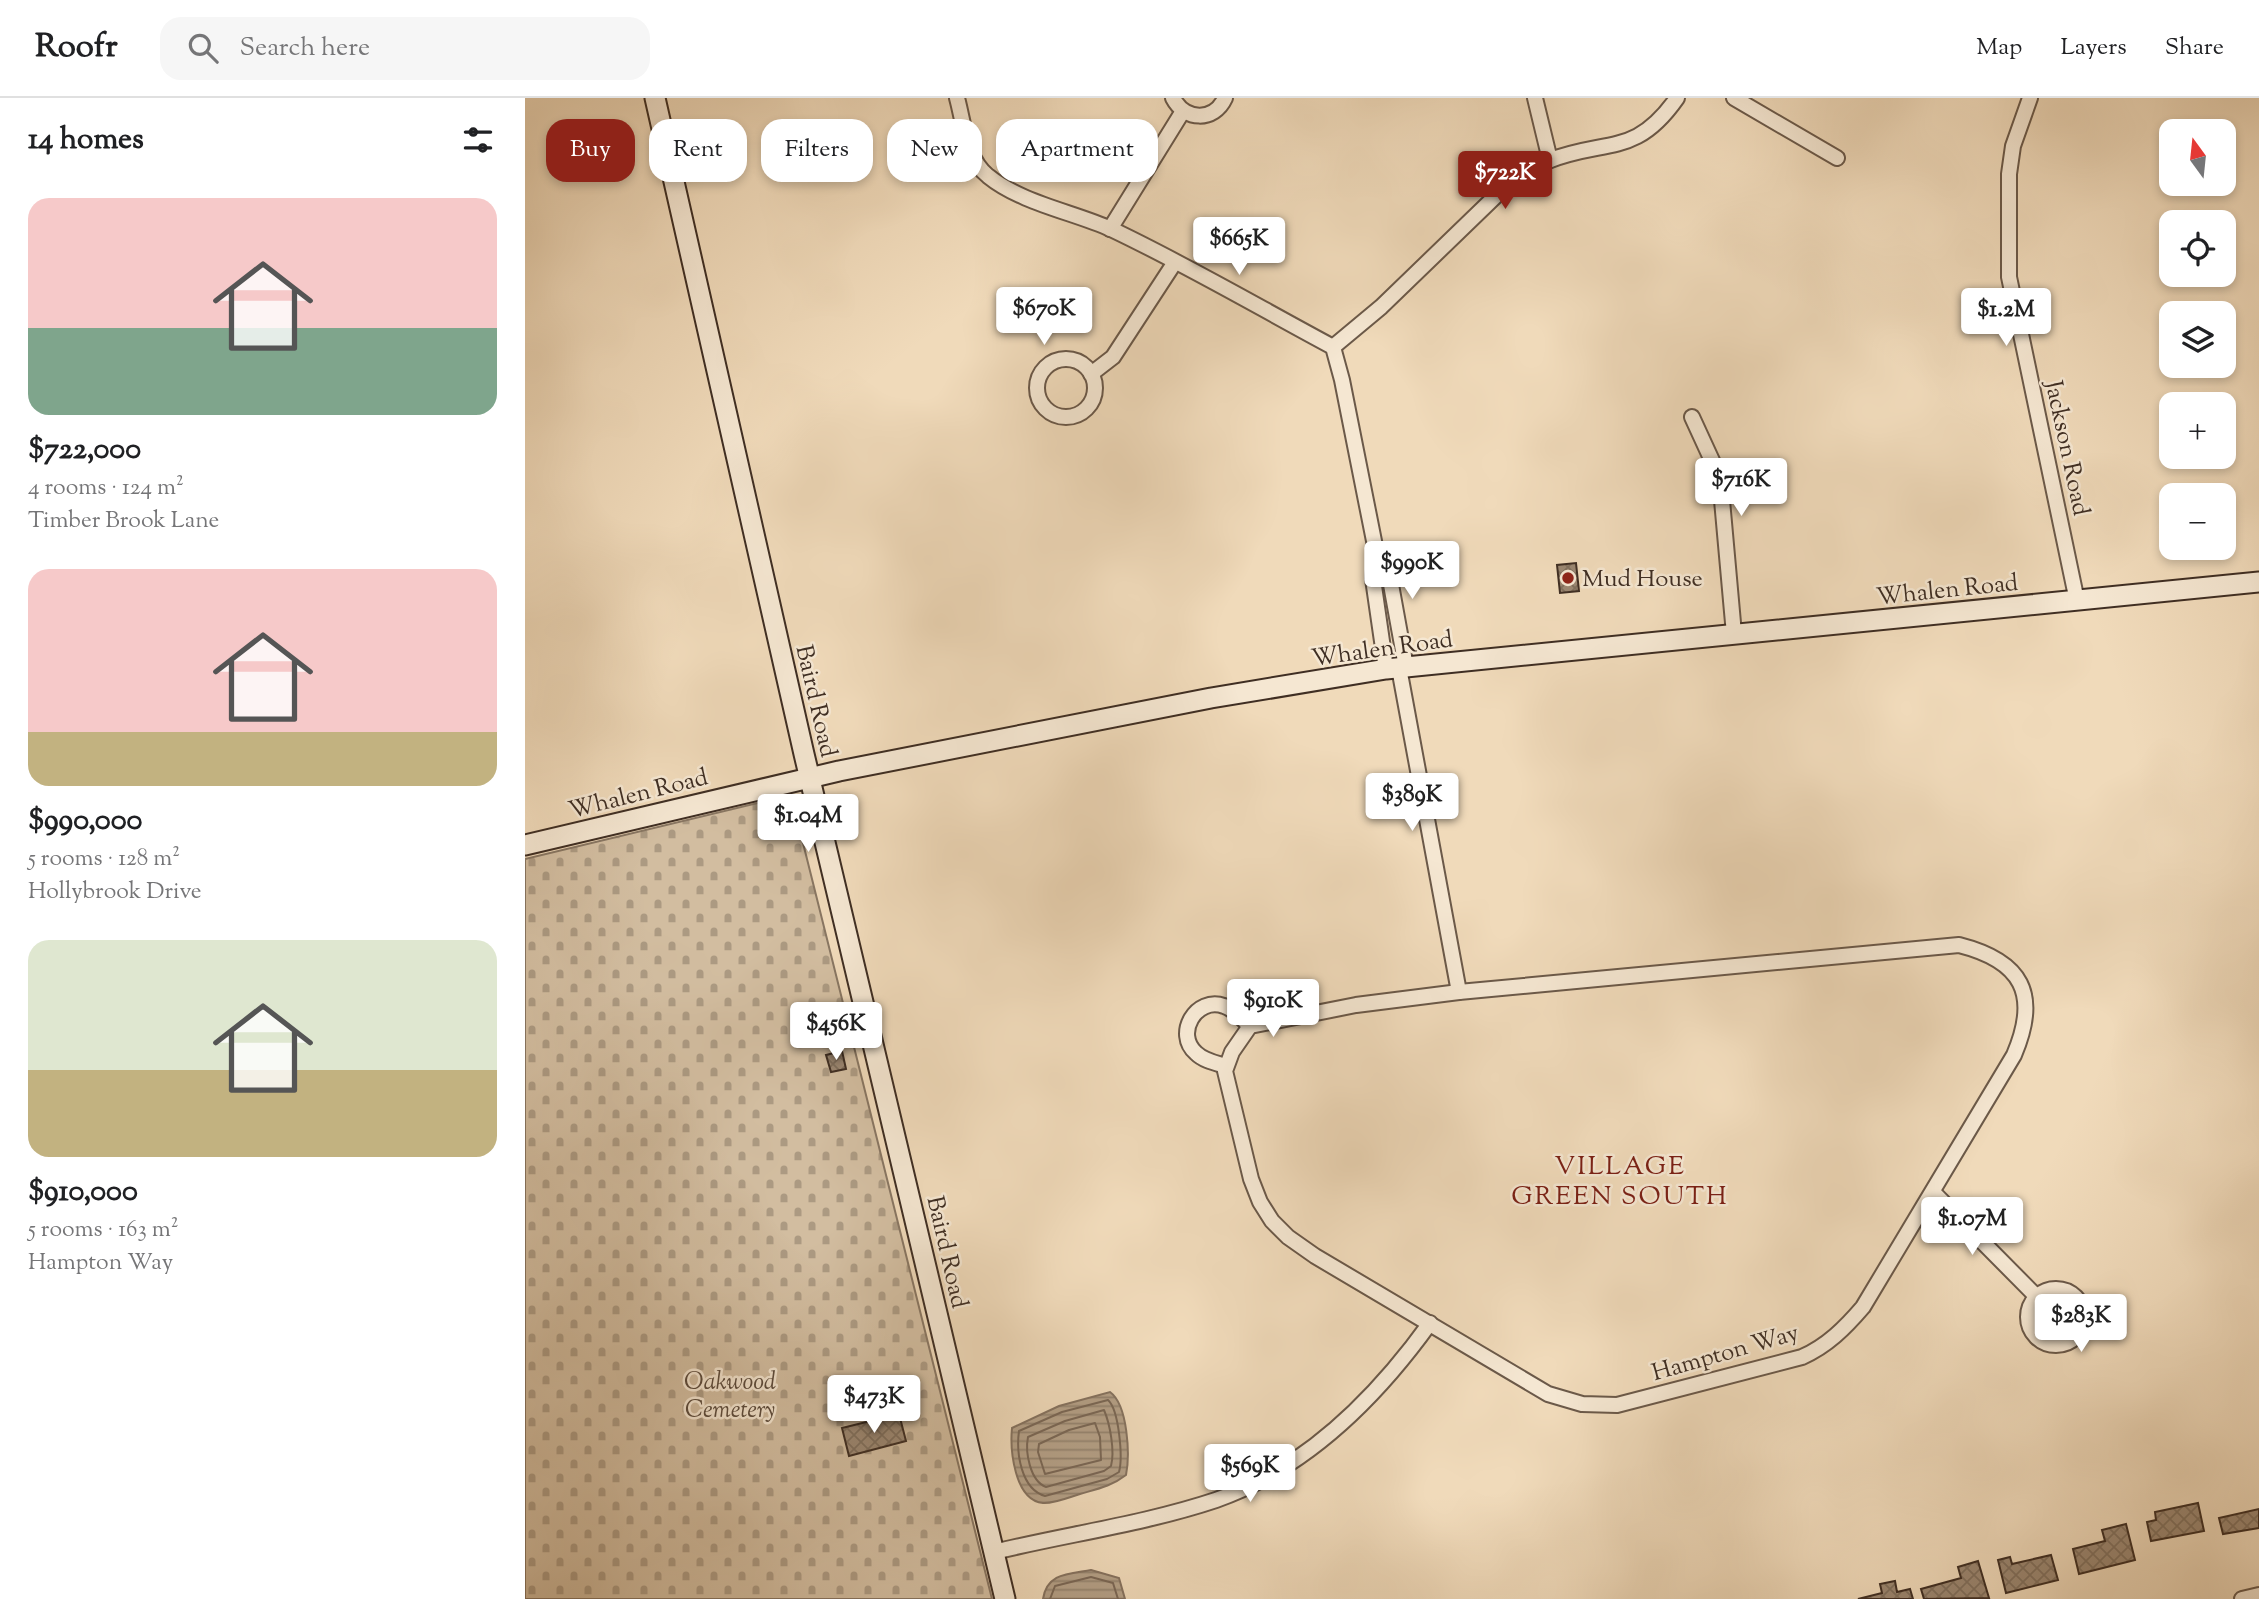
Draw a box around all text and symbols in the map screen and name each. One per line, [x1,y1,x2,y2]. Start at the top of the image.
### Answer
search box [160,17,650,80]
text: Roofr [35,24,118,72]
icon: search [184,29,222,67]
text: Search here [240,30,370,67]
text: Map [1976,31,2022,65]
text: Layers [2060,31,2127,65]
text: Share [2165,31,2224,65]
text: 14 homes [28,119,144,162]
chip: Buy [546,119,635,182]
chip: Rent [649,119,747,182]
chip: Filters [761,119,873,182]
chip: New [887,119,982,182]
chip: Apartment [996,119,1158,182]
north arrow [2159,119,2237,196]
map controls [2159,119,2236,560]
icon: filters [459,121,497,159]
pin: $722K [1456,152,1554,211]
text: $722K [1474,157,1536,190]
button: locate [2159,210,2236,287]
pin: $665K [1190,218,1288,277]
text: $665K [1209,223,1269,256]
icon: home [200,243,326,369]
pin: $670K [995,288,1093,347]
pin: $1.2M [1957,288,2055,348]
text: $670K [1012,293,1076,326]
text: $1.2M [1977,294,2035,327]
button: layers [2159,301,2236,378]
street label: Jackson Road [2035,376,2097,520]
button: + [2159,392,2236,469]
text: $722,000 [28,429,141,472]
pin: $716K [1692,458,1790,518]
text: $716K [1711,464,1771,497]
text: 4 rooms · 124 m² [28,472,184,505]
button: − [2159,483,2236,560]
text: Timber Brook Lane [28,505,219,538]
pin: $990K [1363,542,1461,601]
text: $990K [1380,547,1444,580]
place label: Mud House [1582,563,1703,597]
street label: Whalen Road [1874,567,2020,615]
marker: Mud House [1560,570,1576,586]
icon: home [200,614,326,740]
street label: Whalen Road [1309,623,1456,677]
street label: Baird Road [786,642,845,761]
street label: Whalen Road [565,761,712,829]
pin: $389K [1363,774,1461,833]
text: $389K [1382,779,1442,812]
pin: $1.04M [751,794,865,854]
text: $990,000 [28,800,142,843]
text: $1.04M [773,800,843,833]
text: 5 rooms · 128 m² [28,843,180,876]
text: Hollybrook Drive [28,876,202,909]
pin: $910K [1224,979,1322,1039]
icon: home [200,985,326,1111]
text: $910K [1243,985,1303,1018]
pin: $456K [787,1002,885,1062]
text: $456K [806,1008,866,1041]
district label: VILLAGE GREEN SOUTH [1511,1149,1729,1216]
text: $910,000 [28,1171,138,1214]
street label: Baird Road [917,1193,976,1312]
pin: $1.07M [1915,1198,2029,1257]
text: $1.07M [1937,1203,2007,1236]
text: 5 rooms · 163 m² [28,1214,178,1247]
text: Hampton Way [28,1247,173,1280]
pin: $283K [2032,1294,2130,1354]
text: $283K [2051,1300,2111,1333]
street label: Hampton Way [1648,1317,1803,1391]
park label: Oakwood Cemetery [684,1366,776,1428]
pin: $473K [825,1376,923,1435]
text: $473K [843,1381,905,1414]
pin: $569K [1201,1444,1299,1504]
text: $569K [1220,1450,1280,1483]

